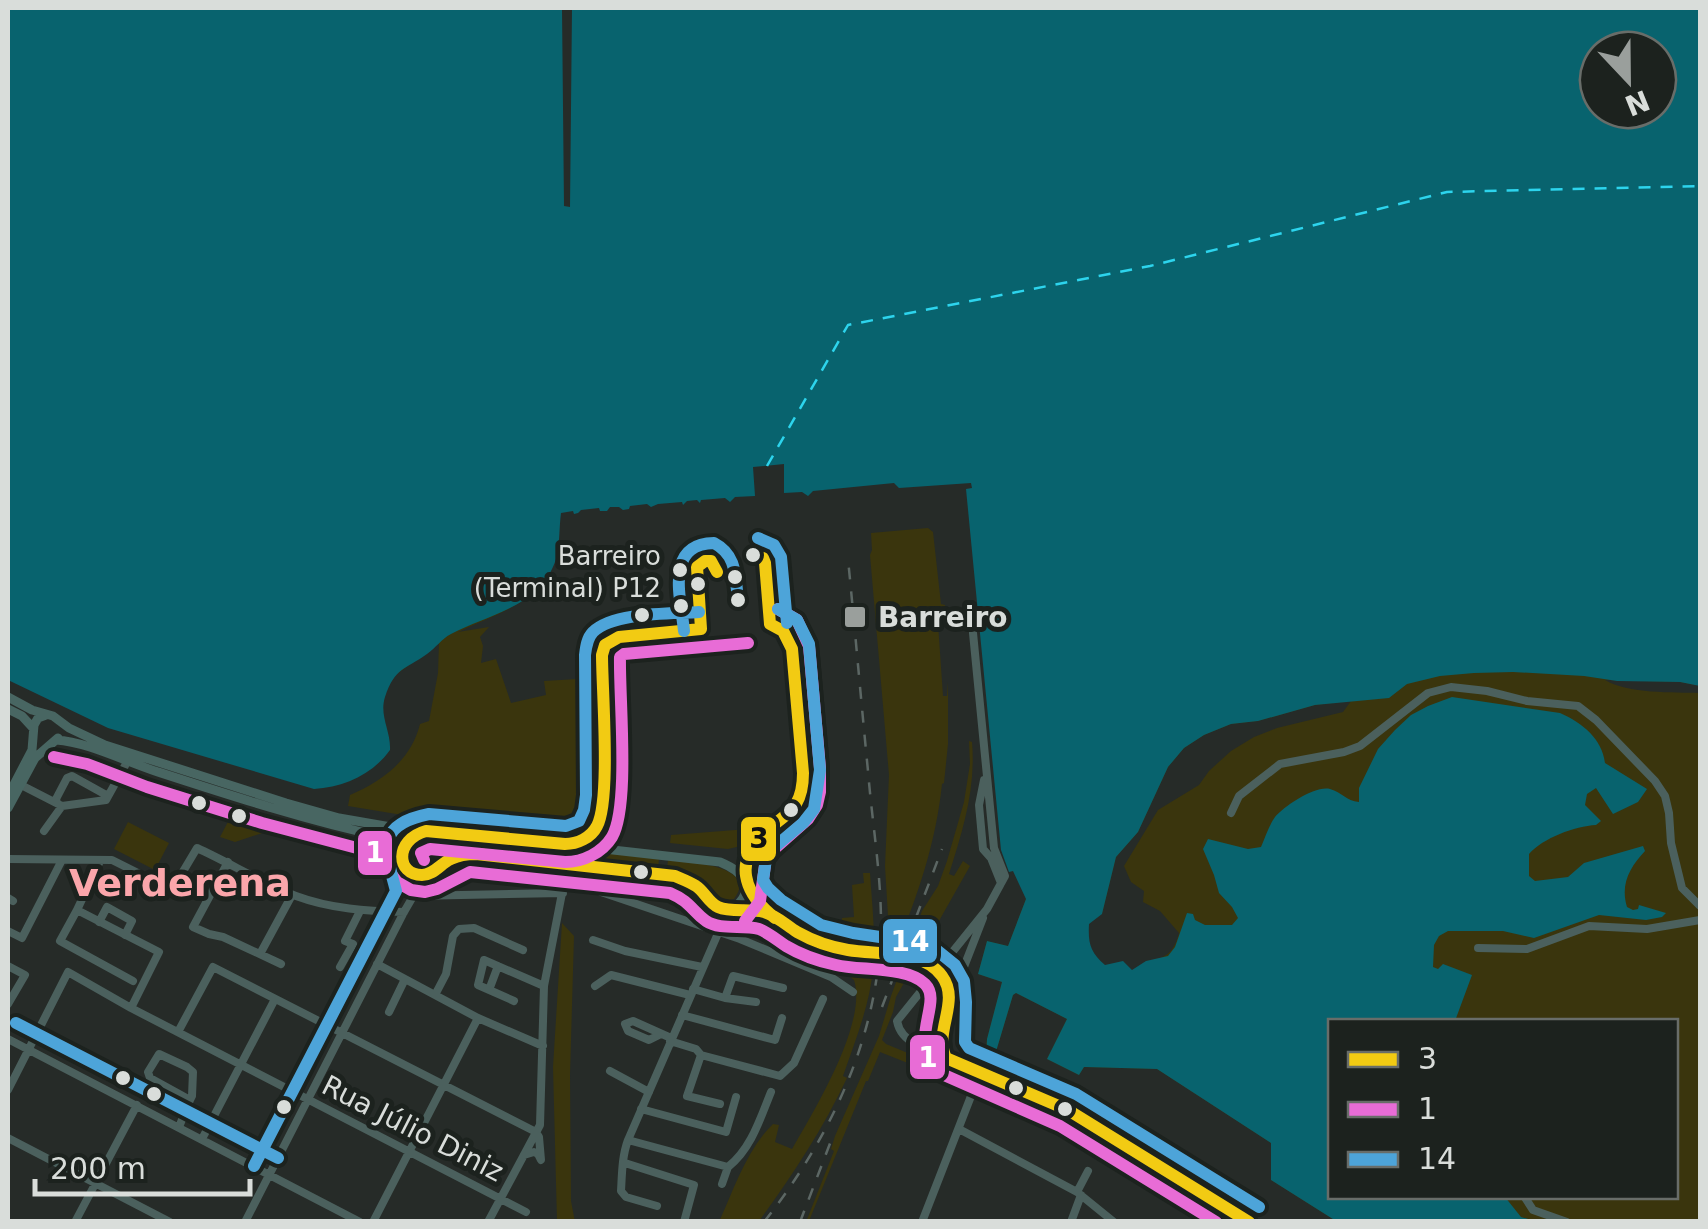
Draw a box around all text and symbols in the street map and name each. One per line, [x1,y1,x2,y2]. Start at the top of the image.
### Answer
north arrow [1578,30,1678,130]
text: N [1620,83,1654,122]
place label: Barreiro (Terminal) P12 [474,541,661,603]
unlabelled marker [743,545,763,565]
marker: Barreiro (Terminal) P12 [670,560,690,580]
unlabelled marker [725,567,745,587]
unlabelled marker [688,574,708,594]
unlabelled marker [728,590,748,610]
unlabelled marker [671,596,691,616]
place label: Barreiro [878,601,1008,634]
marker: Barreiro [842,604,868,630]
unlabelled marker [632,605,652,625]
unlabelled marker [189,793,209,813]
unlabelled marker [781,800,801,820]
unlabelled marker [229,806,249,826]
line badge: 3 [739,815,778,863]
text: 3 [749,822,769,855]
line badge: 1 [356,829,394,877]
text: 1 [365,836,385,869]
district label: Verderena [69,861,291,905]
unlabelled marker [631,862,651,882]
line badge: 14 [881,917,939,965]
text: 14 [891,925,929,958]
legend [1328,1019,1678,1199]
line badge: 1 [908,1033,947,1081]
text: 1 [918,1041,938,1074]
text: 3 [1418,1041,1437,1076]
unlabelled marker [113,1068,133,1088]
street label: Rua Júlio Diniz [317,1069,509,1188]
unlabelled marker [1006,1078,1026,1098]
unlabelled marker [144,1084,164,1104]
text: 1 [1418,1091,1437,1126]
unlabelled marker [274,1097,294,1117]
unlabelled marker [1055,1099,1075,1119]
scale bar [35,1134,250,1196]
text: 14 [1418,1141,1456,1176]
text: 200 m [50,1151,146,1186]

